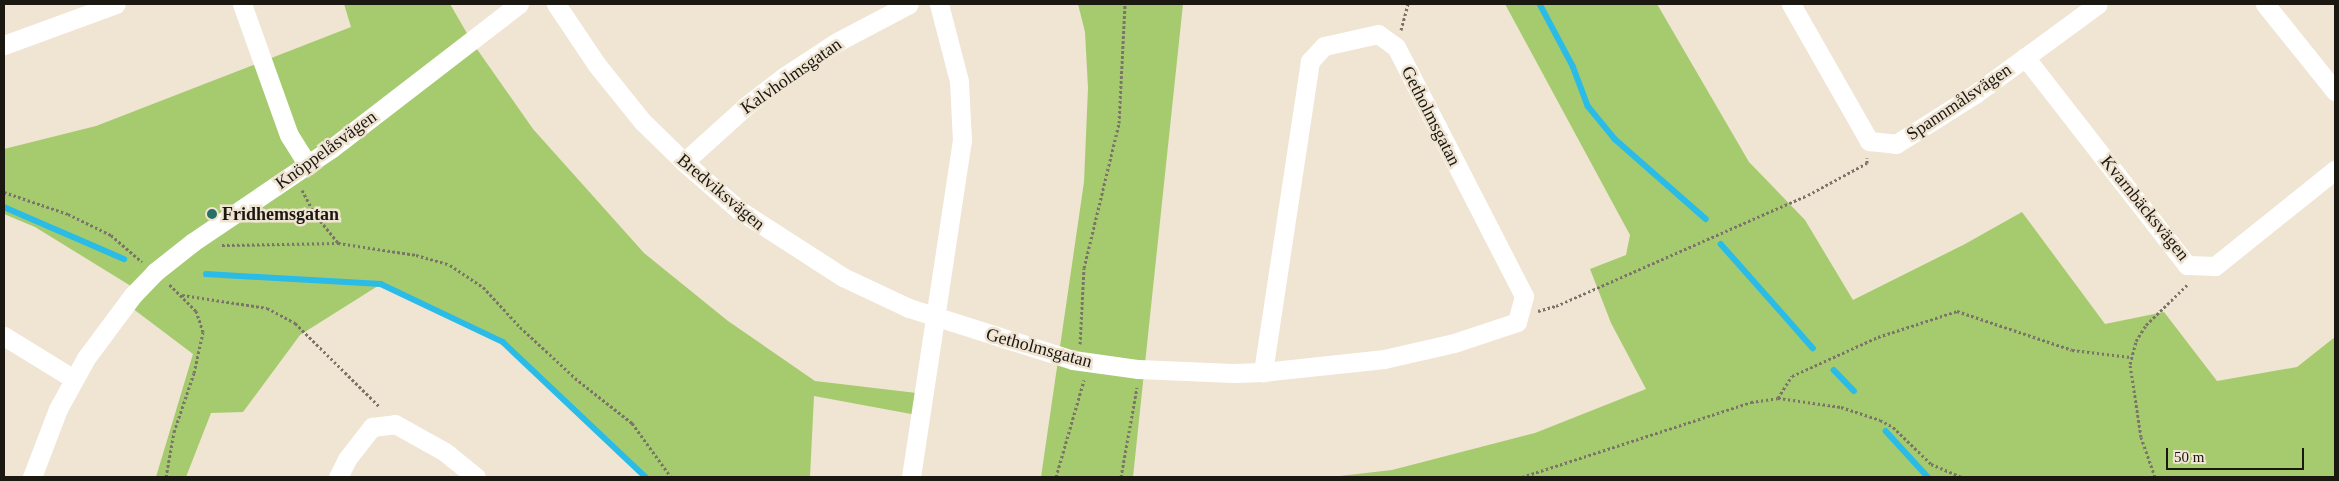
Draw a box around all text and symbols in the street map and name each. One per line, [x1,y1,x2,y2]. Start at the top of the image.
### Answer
street label: Kalvholmsgatan [736,33,846,119]
street label: Spannmålsvägen [1902,59,2016,145]
street label: Getholmsgatan [1397,63,1465,169]
street label: Knöppelåsvägen [271,106,381,194]
street label: Bredviksvägen [673,149,769,235]
street label: Kvarnbäcksvägen [2096,151,2194,265]
place label: Fridhemsgatan [222,203,339,225]
marker: Fridhemsgatan [206,208,218,220]
street label: Getholmsgatan [984,323,1094,373]
scale bar [2169,438,2306,470]
text: 50 m [2174,449,2204,465]

